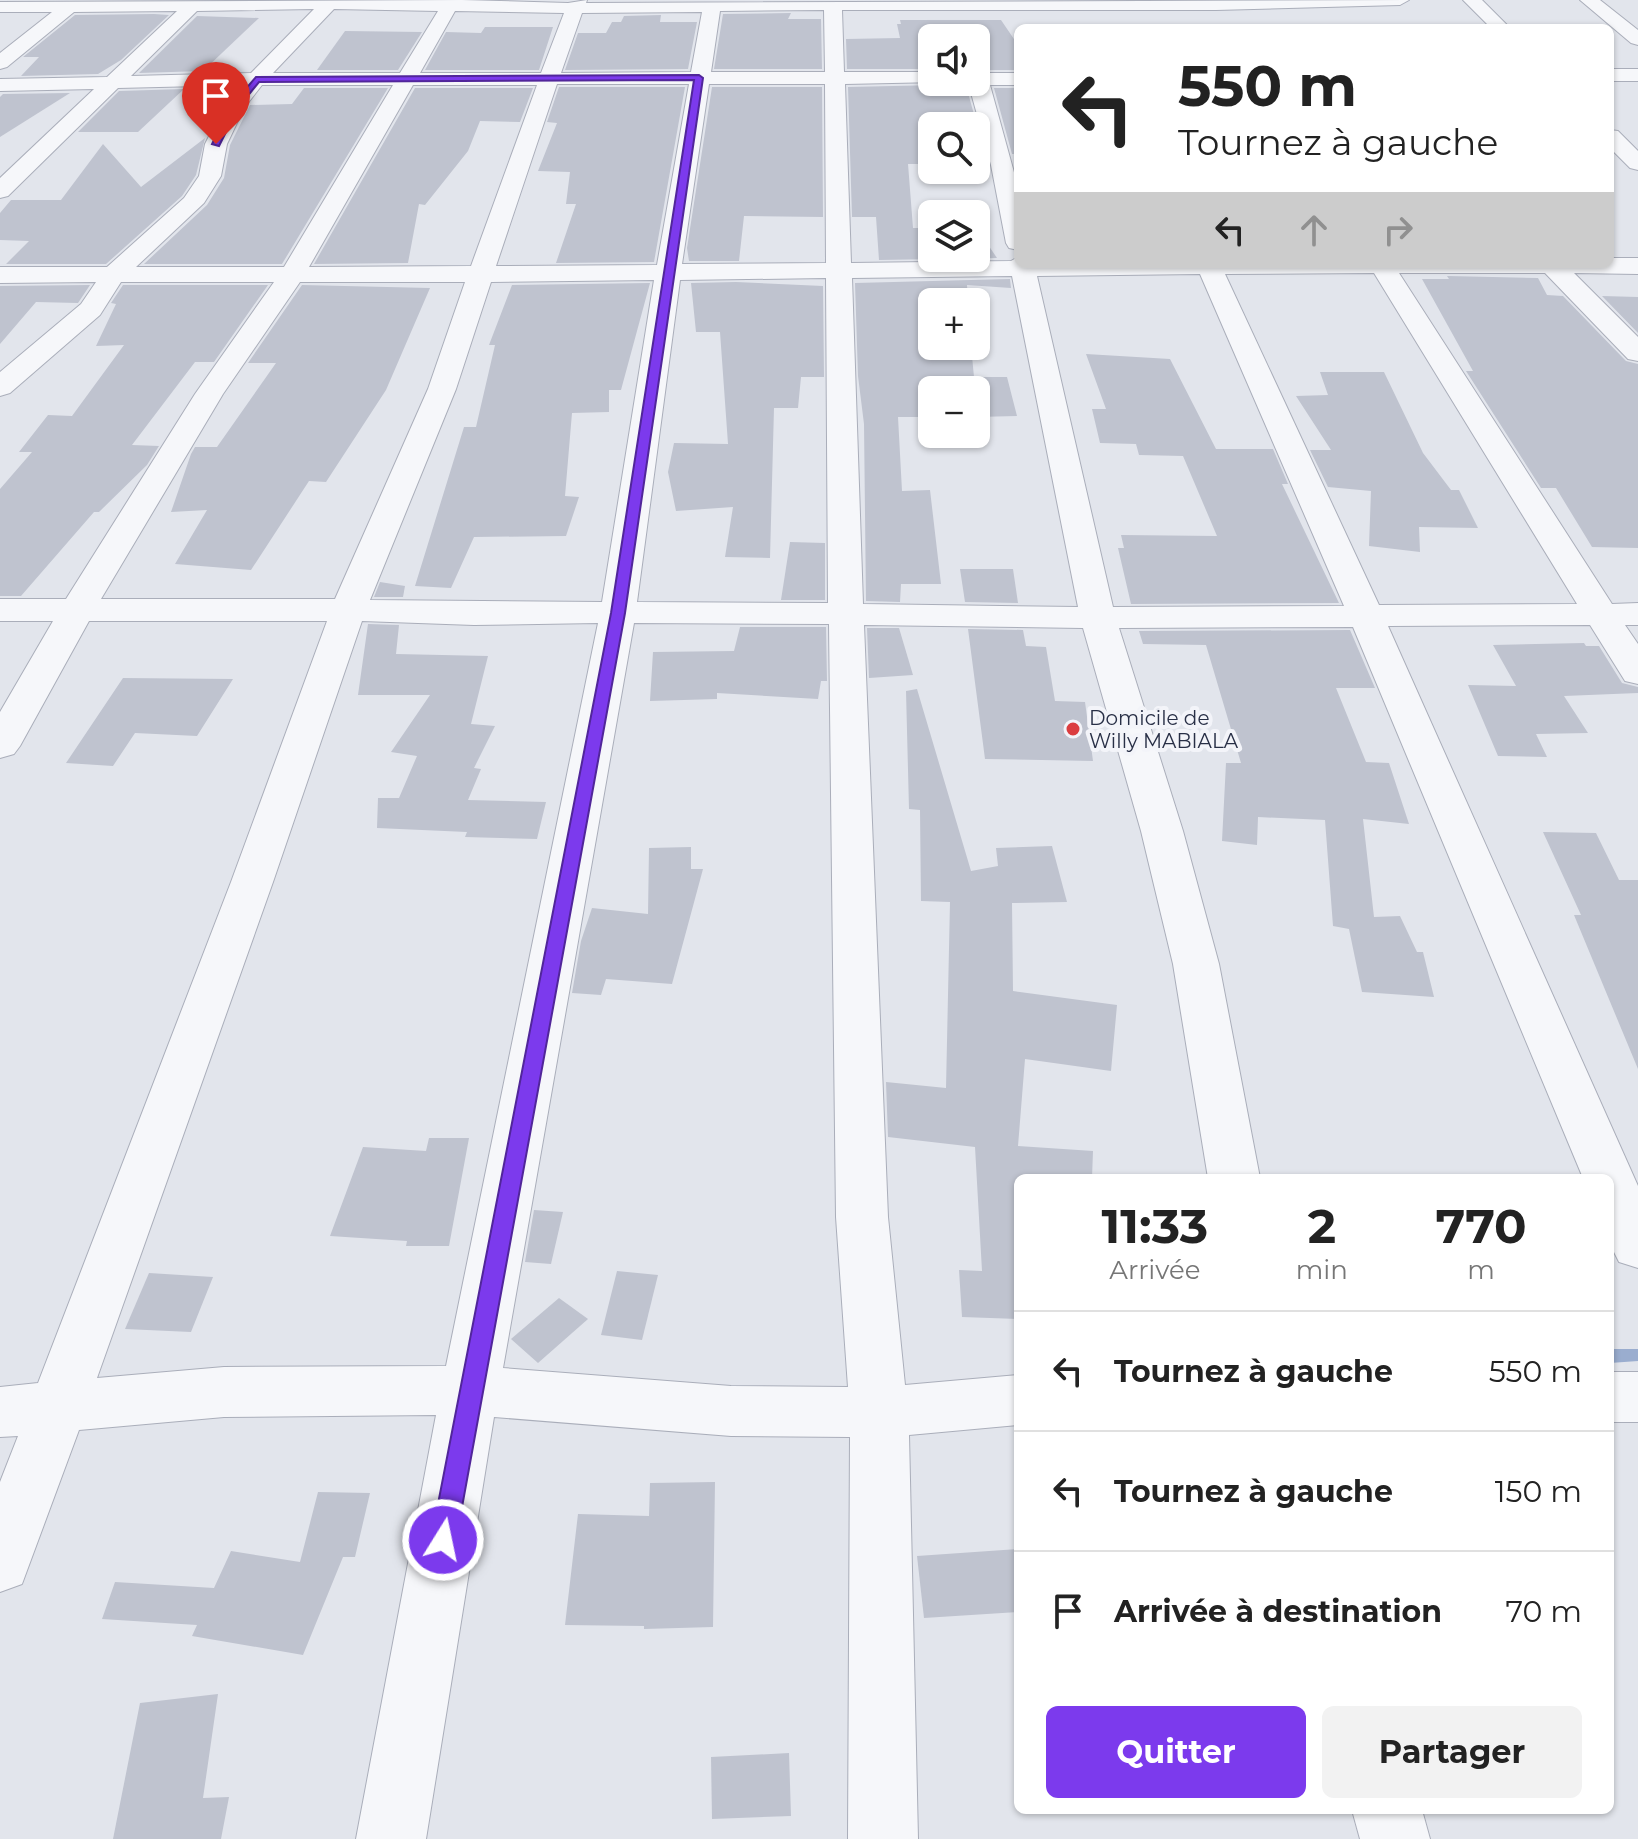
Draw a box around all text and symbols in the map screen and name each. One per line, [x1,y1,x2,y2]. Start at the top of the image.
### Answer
map controls [918,24,990,448]
button: sound [918,24,990,96]
text: 550 m [1178,52,1357,120]
icon: left [1046,56,1150,160]
pin [182,62,250,144]
icon: arrive [194,74,238,118]
button: search [918,112,990,184]
text: Tournez à gauche [1178,120,1498,164]
button: layers [918,200,990,272]
icon: left [1208,208,1252,252]
icon: ahead [1292,208,1336,252]
icon: right [1376,208,1420,252]
button: + [918,288,990,360]
button: − [918,376,990,448]
place label: Domicile de Willy MABIALA [1089,706,1239,753]
marker: Domicile de Willy MABIALA [1064,720,1082,738]
text: 11:33 [1101,1197,1208,1255]
text: 2 [1308,1197,1336,1255]
text: 770 [1435,1197,1527,1255]
text: Arrivée [1109,1254,1200,1286]
text: min [1296,1254,1348,1286]
text: m [1467,1254,1495,1286]
icon: left [1046,1349,1090,1393]
text: Tournez à gauche [1114,1353,1393,1390]
text: 550 m [1489,1353,1582,1390]
icon: left [1046,1469,1090,1513]
text: Tournez à gauche [1114,1473,1393,1510]
text: 150 m [1495,1473,1582,1510]
position arrow [401,1498,485,1582]
icon: arrive [1046,1589,1090,1633]
text: Arrivée à destination [1114,1593,1442,1630]
text: 70 m [1505,1593,1582,1630]
button: Quitter [1046,1706,1306,1798]
button: Partager [1322,1706,1582,1798]

